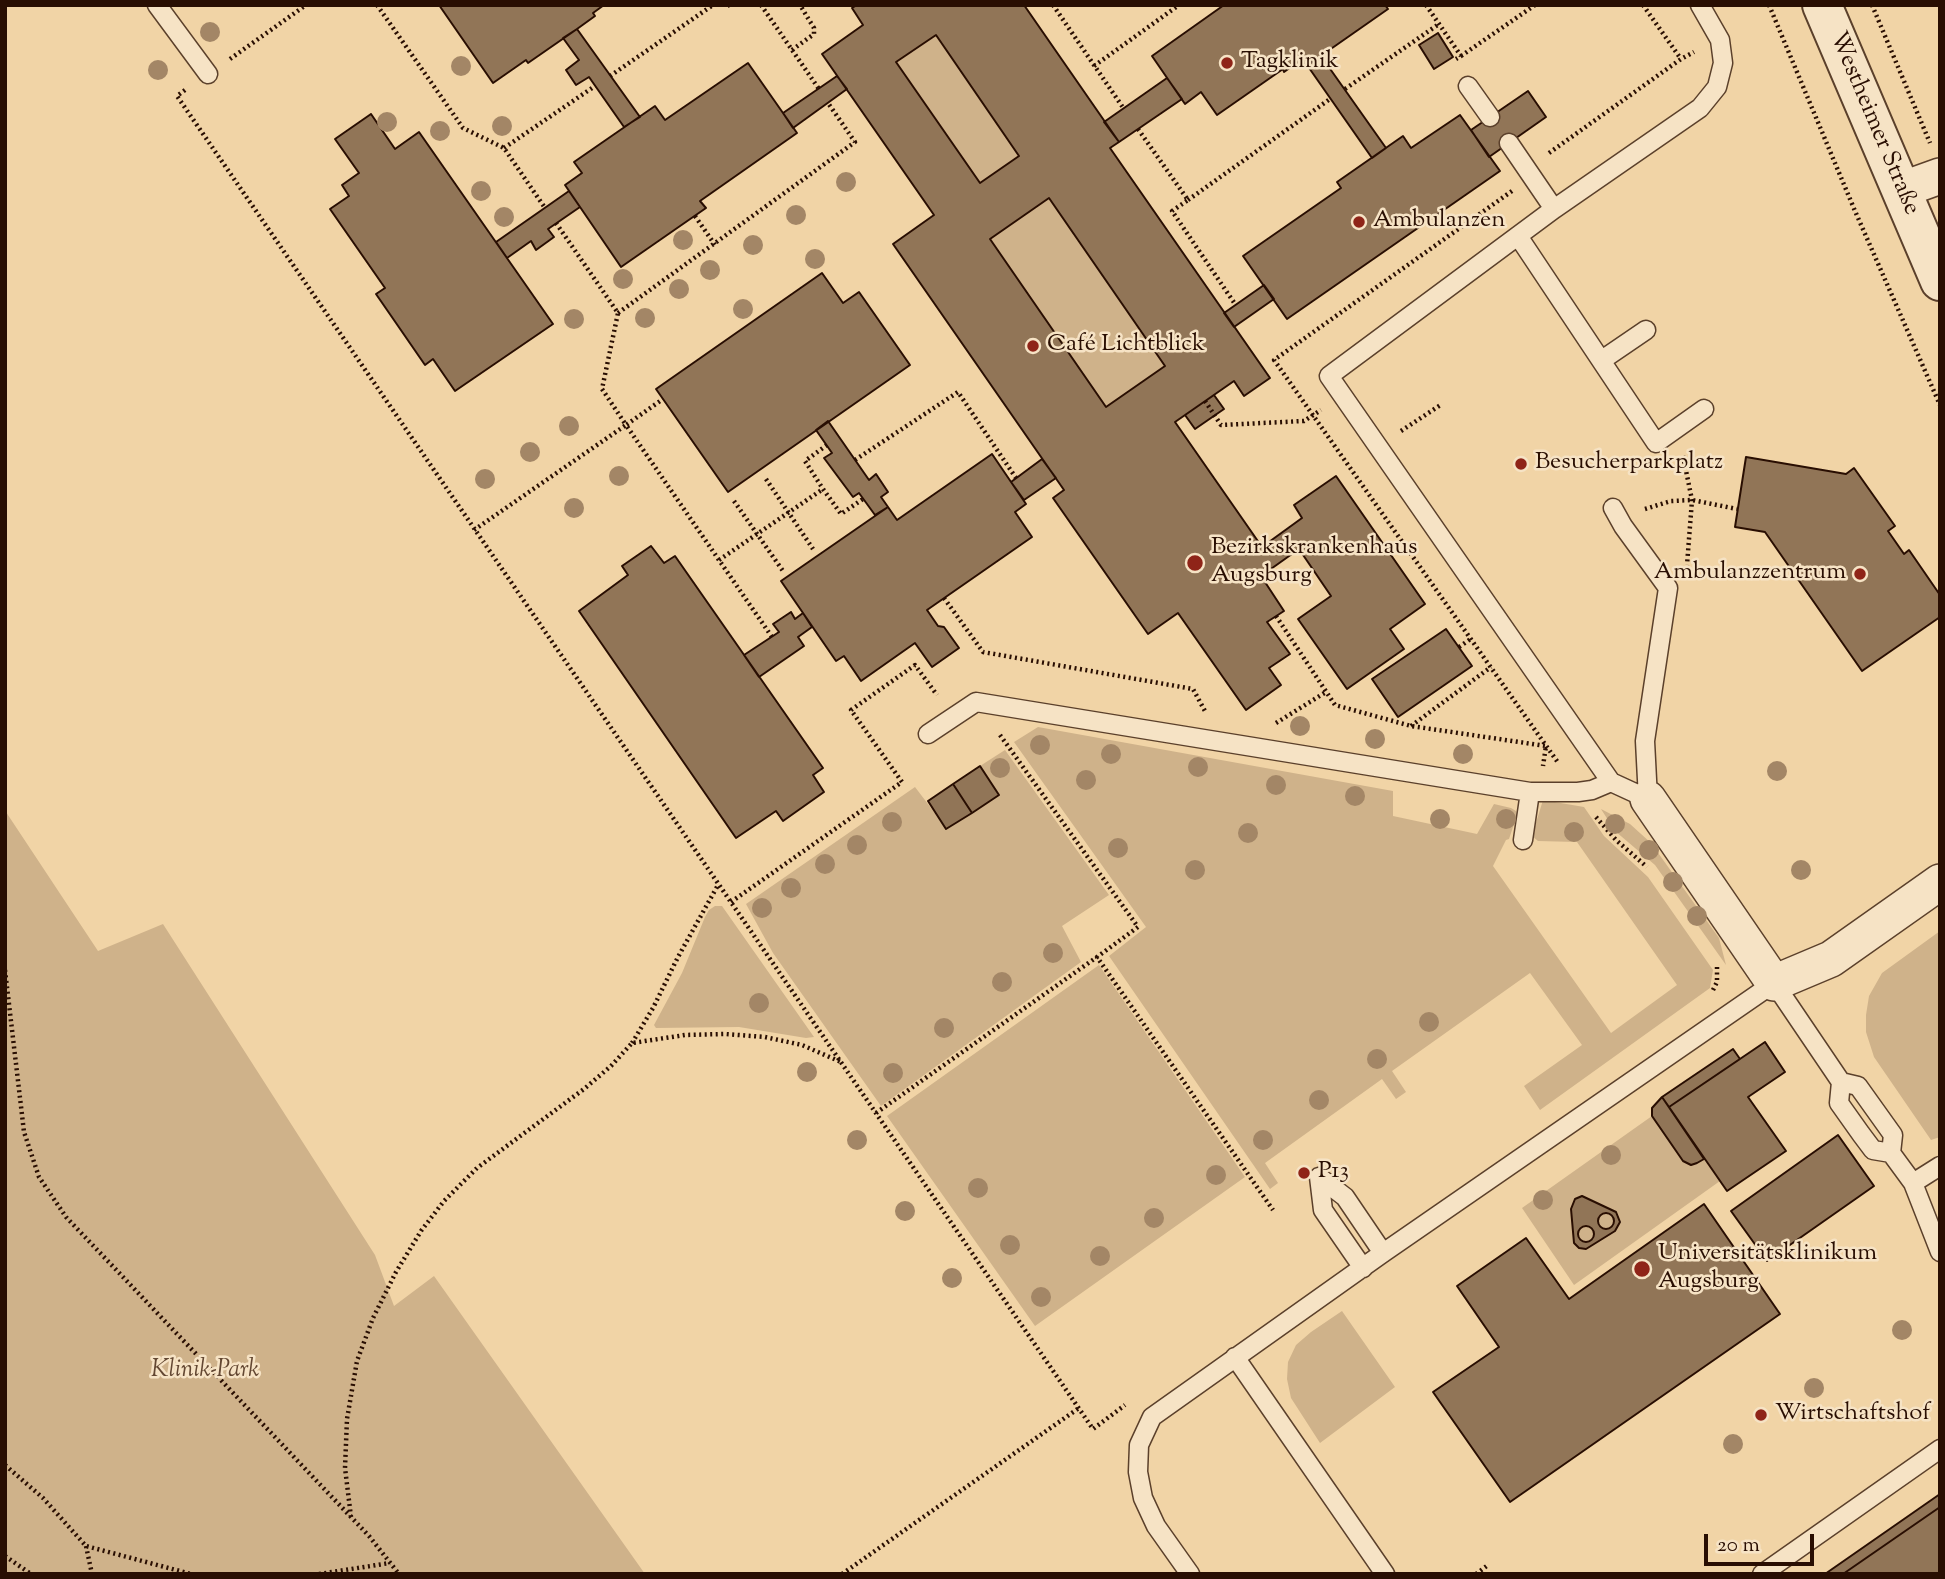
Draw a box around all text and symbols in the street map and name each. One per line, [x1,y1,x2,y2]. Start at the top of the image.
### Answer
street label: Westheimer Straße [1821,28,1925,220]
place label: Tagklinik [1241,49,1339,77]
marker: Tagklinik [1219,55,1235,71]
place label: Ambulanzen [1373,208,1505,236]
marker: Ambulanzen [1351,214,1367,230]
place label: Café Lichtblick [1047,332,1205,360]
marker: Café Lichtblick [1025,338,1041,354]
place label: Besucherparkplatz [1535,450,1723,478]
marker: Besucherparkplatz [1513,456,1529,472]
place label: Bezirkskrankenhaus Augsburg [1211,535,1417,591]
marker: Bezirkskrankenhaus Augsburg [1185,553,1205,573]
place label: Ambulanzzentrum [1654,560,1846,588]
marker: Ambulanzzentrum [1852,566,1868,582]
place label: P13 [1318,1159,1349,1187]
marker: P13 [1296,1165,1312,1181]
place label: Universitätsklinikum Augsburg [1658,1241,1877,1297]
marker: Universitätsklinikum Augsburg [1632,1259,1652,1279]
park label: Klinik-Park [151,1358,259,1386]
place label: Wirtschaftshof [1775,1401,1931,1429]
marker: Wirtschaftshof [1753,1407,1769,1423]
scale bar [1707,1520,1817,1564]
text: 20 m [1717,1531,1760,1561]

